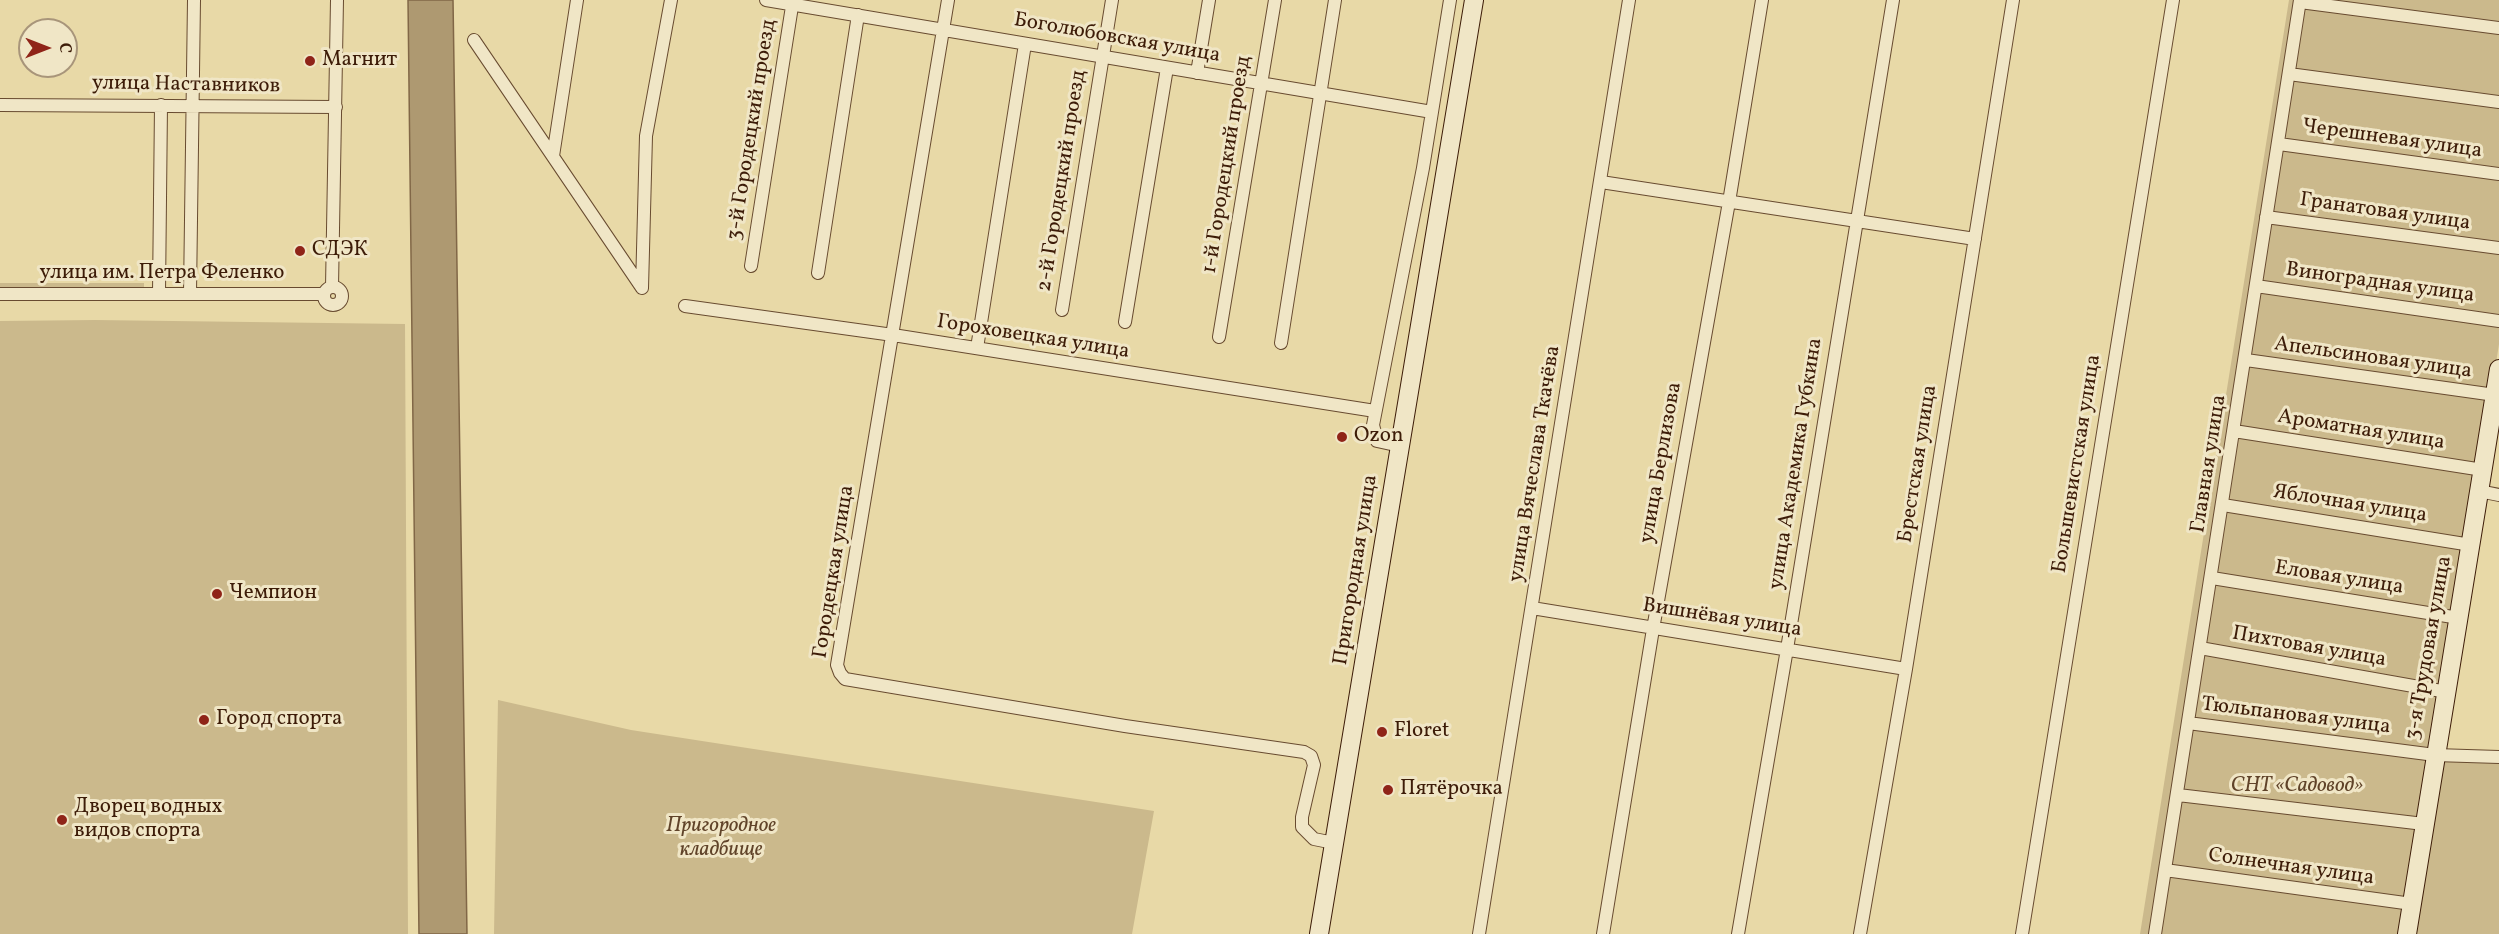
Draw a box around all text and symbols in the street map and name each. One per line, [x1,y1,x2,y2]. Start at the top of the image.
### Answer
street label: Боголюбовская улица [1012,8,1222,70]
north arrow [18,18,78,78]
street label: 3-й Городецкий проезд [723,18,783,242]
text: С [53,43,75,53]
place label: Магнит [322,48,397,74]
marker: Магнит [303,54,317,68]
street label: 1-й Городецкий проезд [1198,54,1258,276]
street label: 2-й Городецкий проезд [1033,68,1093,294]
street label: улица Наставников [92,72,280,100]
street label: Черешневая улица [2300,115,2484,165]
street label: Гранатовая улица [2298,189,2472,237]
place label: СДЭК [312,238,368,264]
marker: СДЭК [293,244,307,258]
street label: Виноградная улица [2284,258,2476,310]
street label: улица им. Петра Феленко [40,261,284,287]
street label: Гороховецкая улица [935,310,1131,366]
street label: Апельсиновая улица [2272,333,2474,385]
street label: улица Академика Губкина [1765,336,1829,592]
street label: улица Вячеслава Ткачёва [1505,344,1567,584]
street label: Большевистская улица [2048,353,2108,575]
street label: улица Берлизова [1635,380,1689,546]
street label: Брестская улица [1894,383,1944,545]
street label: Главная улица [2187,393,2233,535]
street label: Ароматная улица [2276,405,2446,457]
place label: Ozon [1354,424,1404,450]
marker: Ozon [1335,430,1349,444]
street label: Пригородная улица [1329,473,1385,667]
street label: Яблочная улица [2271,480,2429,530]
street label: Городецкая улица [809,484,861,660]
street label: 3-я Трудовая улица [2401,554,2459,742]
street label: Еловая улица [2273,556,2405,602]
place label: Чемпион [229,581,317,607]
marker: Чемпион [210,587,224,601]
street label: Вишнёвая улица [1641,594,1803,644]
street label: Пихтовая улица [2230,622,2388,674]
street label: Тюльпановая улица [2200,693,2392,741]
place label: Город спорта [216,707,342,733]
marker: Город спорта [197,713,211,727]
place label: Floret [1394,719,1449,745]
marker: Floret [1375,725,1389,739]
park label: СНТ «Садовод» [2231,774,2363,800]
place label: Пятёрочка [1400,777,1503,803]
marker: Пятёрочка [1381,783,1395,797]
place label: Дворец водных видов спорта [74,795,223,845]
marker: Дворец водных видов спорта [55,813,69,827]
park label: Пригородное кладбище [666,814,776,864]
street label: Солнечная улица [2206,844,2376,892]

